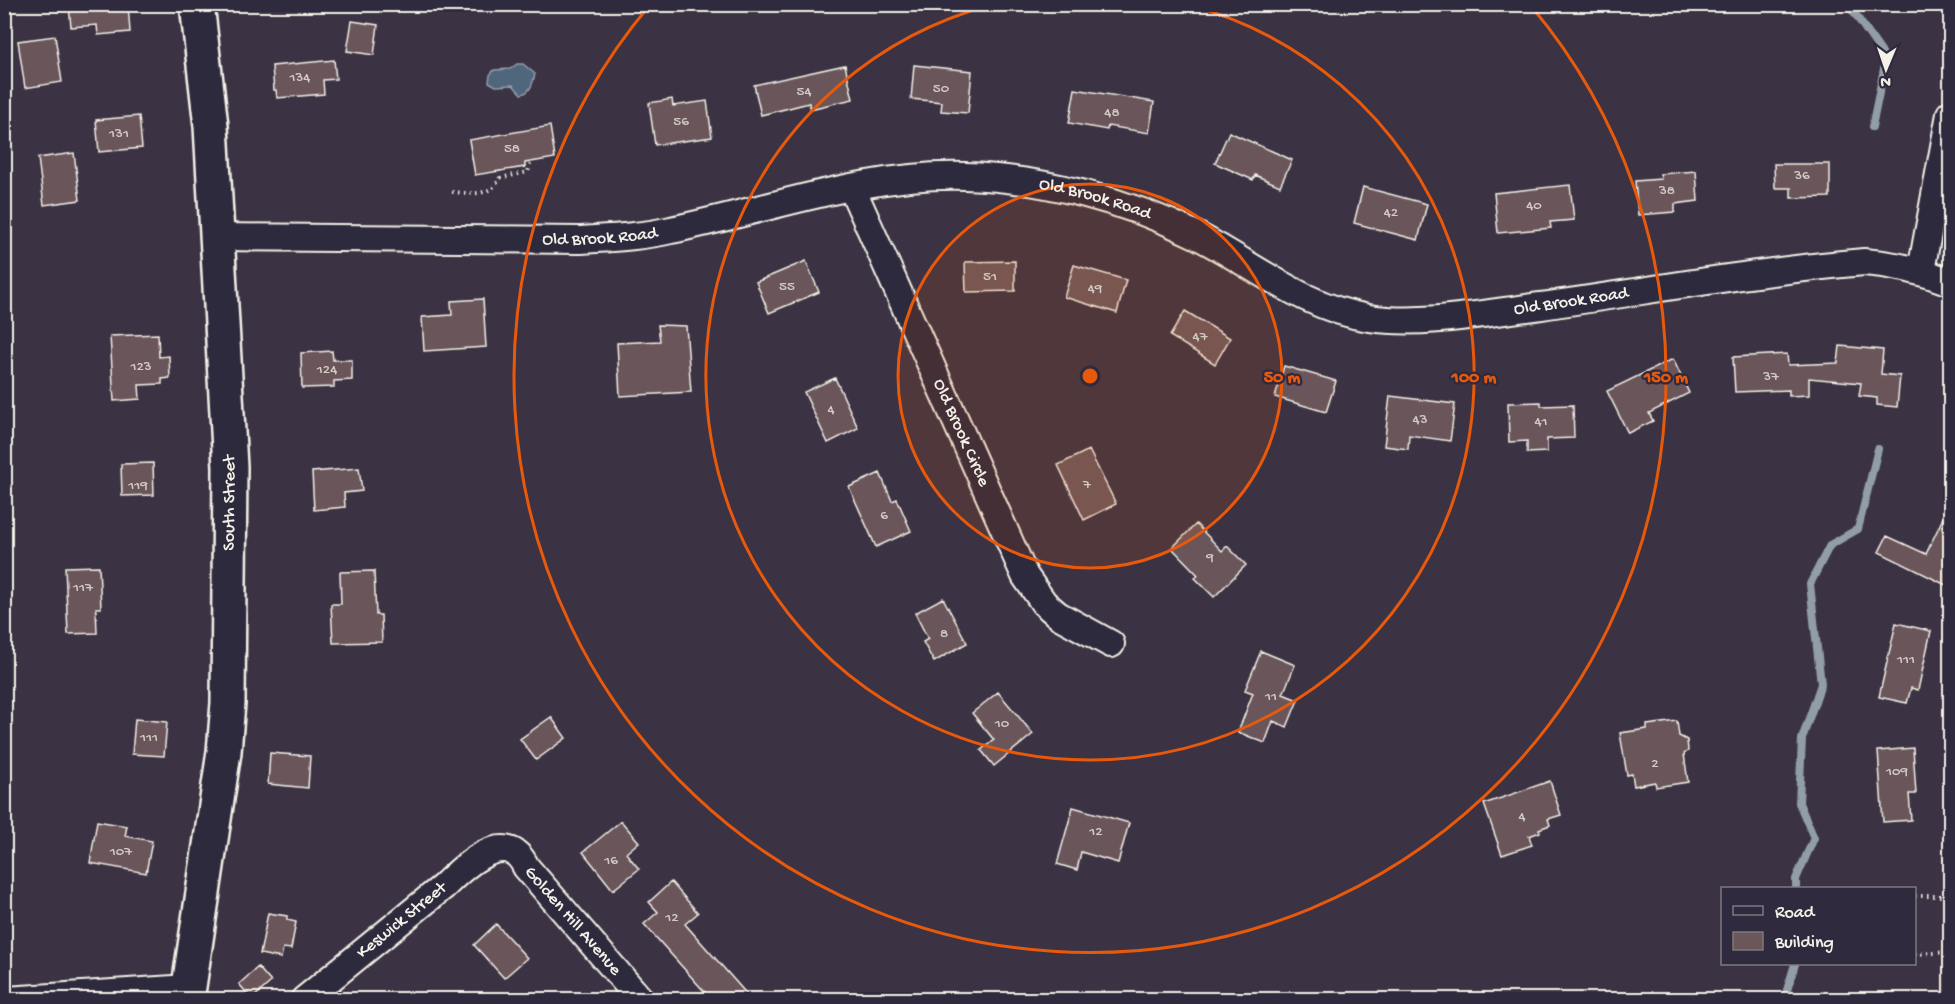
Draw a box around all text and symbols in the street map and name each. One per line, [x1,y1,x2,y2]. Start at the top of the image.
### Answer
north arrow [1856,39,1916,99]
house number: 134 [289,69,310,87]
text: N [1879,71,1891,90]
house number: 50 [933,80,950,98]
house number: 54 [797,83,812,101]
house number: 48 [1104,104,1120,122]
house number: 56 [673,113,689,131]
house number: 131 [108,125,129,143]
house number: 58 [504,140,520,158]
house number: 36 [1793,167,1810,185]
street label: Old Brook Road [1037,173,1155,225]
house number: 38 [1658,182,1675,200]
house number: 40 [1526,197,1542,215]
house number: 42 [1384,204,1398,222]
street label: Old Brook Road [542,222,660,251]
house number: 51 [983,268,997,286]
house number: 55 [779,278,795,296]
house number: 49 [1088,280,1103,298]
street label: Old Brook Road [1513,282,1631,320]
house number: 47 [1193,328,1209,346]
house number: 123 [129,358,152,376]
house number: 124 [316,361,337,379]
centre of rings [1080,366,1100,386]
text: 50 m [1264,368,1301,389]
text: 100 m [1451,368,1497,389]
text: 150 m [1643,368,1688,389]
house number: 37 [1762,368,1780,386]
street label: Old Brook Circle [928,376,995,490]
house number: 4 [827,401,835,419]
house number: 43 [1413,411,1428,429]
house number: 41 [1534,413,1548,431]
street label: South Street [219,453,241,551]
house number: 7 [1082,476,1092,494]
house number: 119 [127,477,148,495]
house number: 6 [880,507,888,525]
house number: 9 [1205,549,1214,567]
house number: 117 [72,579,94,597]
house number: 8 [940,625,948,643]
house number: 111 [1896,651,1915,669]
house number: 11 [1264,688,1277,706]
house number: 10 [994,715,1010,733]
house number: 111 [139,729,158,747]
house number: 2 [1651,755,1659,773]
house number: 109 [1885,763,1909,781]
house number: 4 [1518,808,1526,826]
house number: 12 [1088,823,1103,841]
house number: 107 [109,843,133,861]
house number: 16 [603,852,618,870]
street label: Golden Hill Avenue [520,862,626,981]
street label: Keswick Street [352,876,452,963]
legend [1721,887,1916,965]
text: Road [1775,903,1816,924]
house number: 12 [664,909,679,927]
text: Building [1774,933,1834,954]

